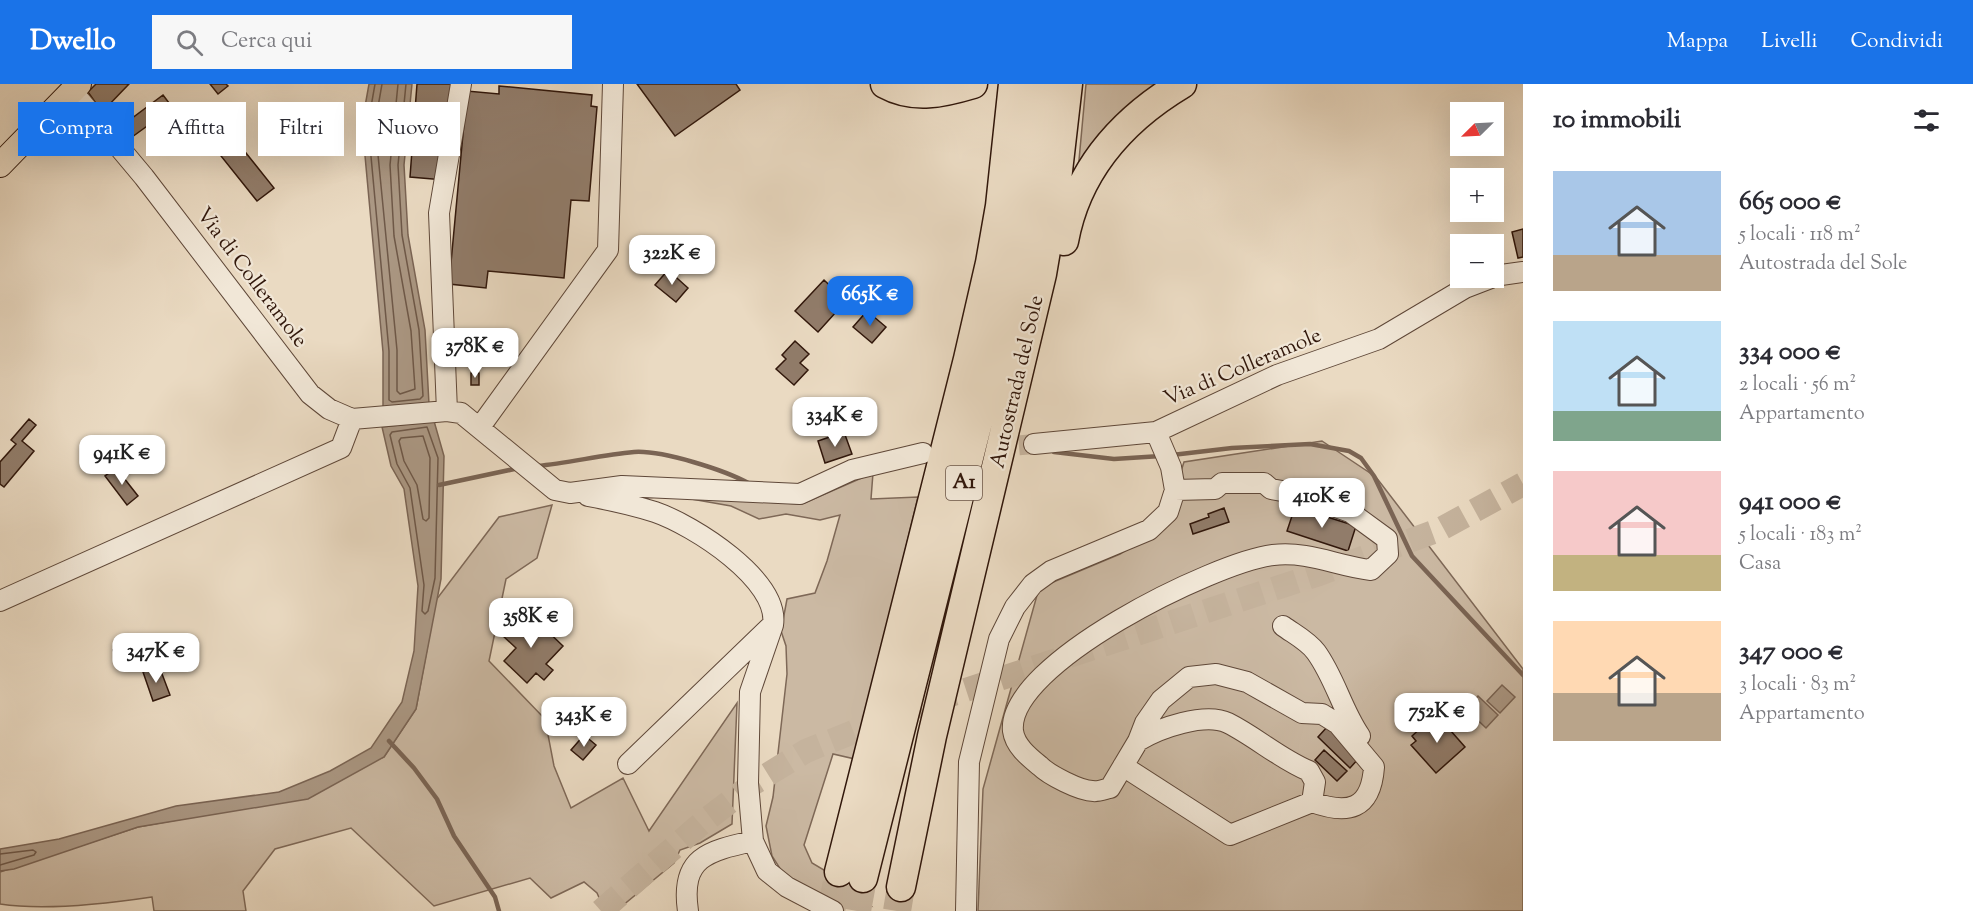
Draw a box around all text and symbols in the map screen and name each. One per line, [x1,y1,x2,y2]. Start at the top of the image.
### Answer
search box [152,15,572,69]
text: Dwello [30,22,116,62]
icon: search [173,26,206,59]
text: Cerca qui [221,26,312,58]
text: Mappa [1667,27,1728,57]
text: Livelli [1761,27,1818,57]
text: Condividi [1851,27,1943,57]
chip: Compra [18,102,134,156]
chip: Affitta [146,102,246,156]
chip: Filtri [258,102,344,156]
chip: Nuovo [356,102,460,156]
north arrow [1450,102,1504,156]
map controls [1450,102,1504,288]
text: 10 immobili [1553,102,1681,139]
icon: filters [1910,104,1943,137]
button: + [1450,168,1504,222]
text: 665 000 € [1739,184,1842,221]
icon: home [1601,195,1673,267]
street label: Via di Colleramole [188,202,314,354]
text: 5 locali · 118 m² [1739,221,1861,250]
button: − [1450,234,1504,288]
pin: 322K € [623,235,721,286]
text: 322K € [643,240,701,269]
text: Autostrada del Sole [1739,250,1907,279]
pin: 665K € [821,276,919,327]
text: 665K € [841,281,899,310]
street label: Autostrada del Sole [983,292,1053,472]
street label: Via di Colleramole [1160,321,1326,415]
pin: 378K € [426,328,524,379]
text: 378K € [445,333,505,362]
text: 334 000 € [1739,334,1841,371]
icon: home [1601,345,1673,417]
text: 2 locali · 56 m² [1739,371,1856,400]
pin: 334K € [786,397,884,448]
text: Appartamento [1739,400,1865,429]
text: 334K € [806,402,864,431]
pin: 941K € [73,435,171,486]
text: 941K € [93,440,151,469]
road number: A1 [946,466,982,500]
pin: 410K € [1273,478,1371,529]
text: 410K € [1293,483,1351,512]
text: 941 000 € [1739,484,1842,521]
icon: home [1601,495,1673,567]
text: 5 locali · 183 m² [1739,521,1862,550]
text: Casa [1739,550,1781,579]
pin: 358K € [482,598,580,649]
text: 358K € [503,603,559,632]
pin: 347K € [107,633,205,684]
text: 347 000 € [1739,634,1844,671]
text: 347K € [126,638,186,667]
icon: home [1601,645,1673,717]
text: 3 locali · 83 m² [1739,671,1856,700]
pin: 752K € [1388,693,1486,744]
pin: 343K € [535,697,633,748]
text: 752K € [1408,698,1466,727]
text: Appartamento [1739,700,1865,729]
text: 343K € [555,702,613,731]

